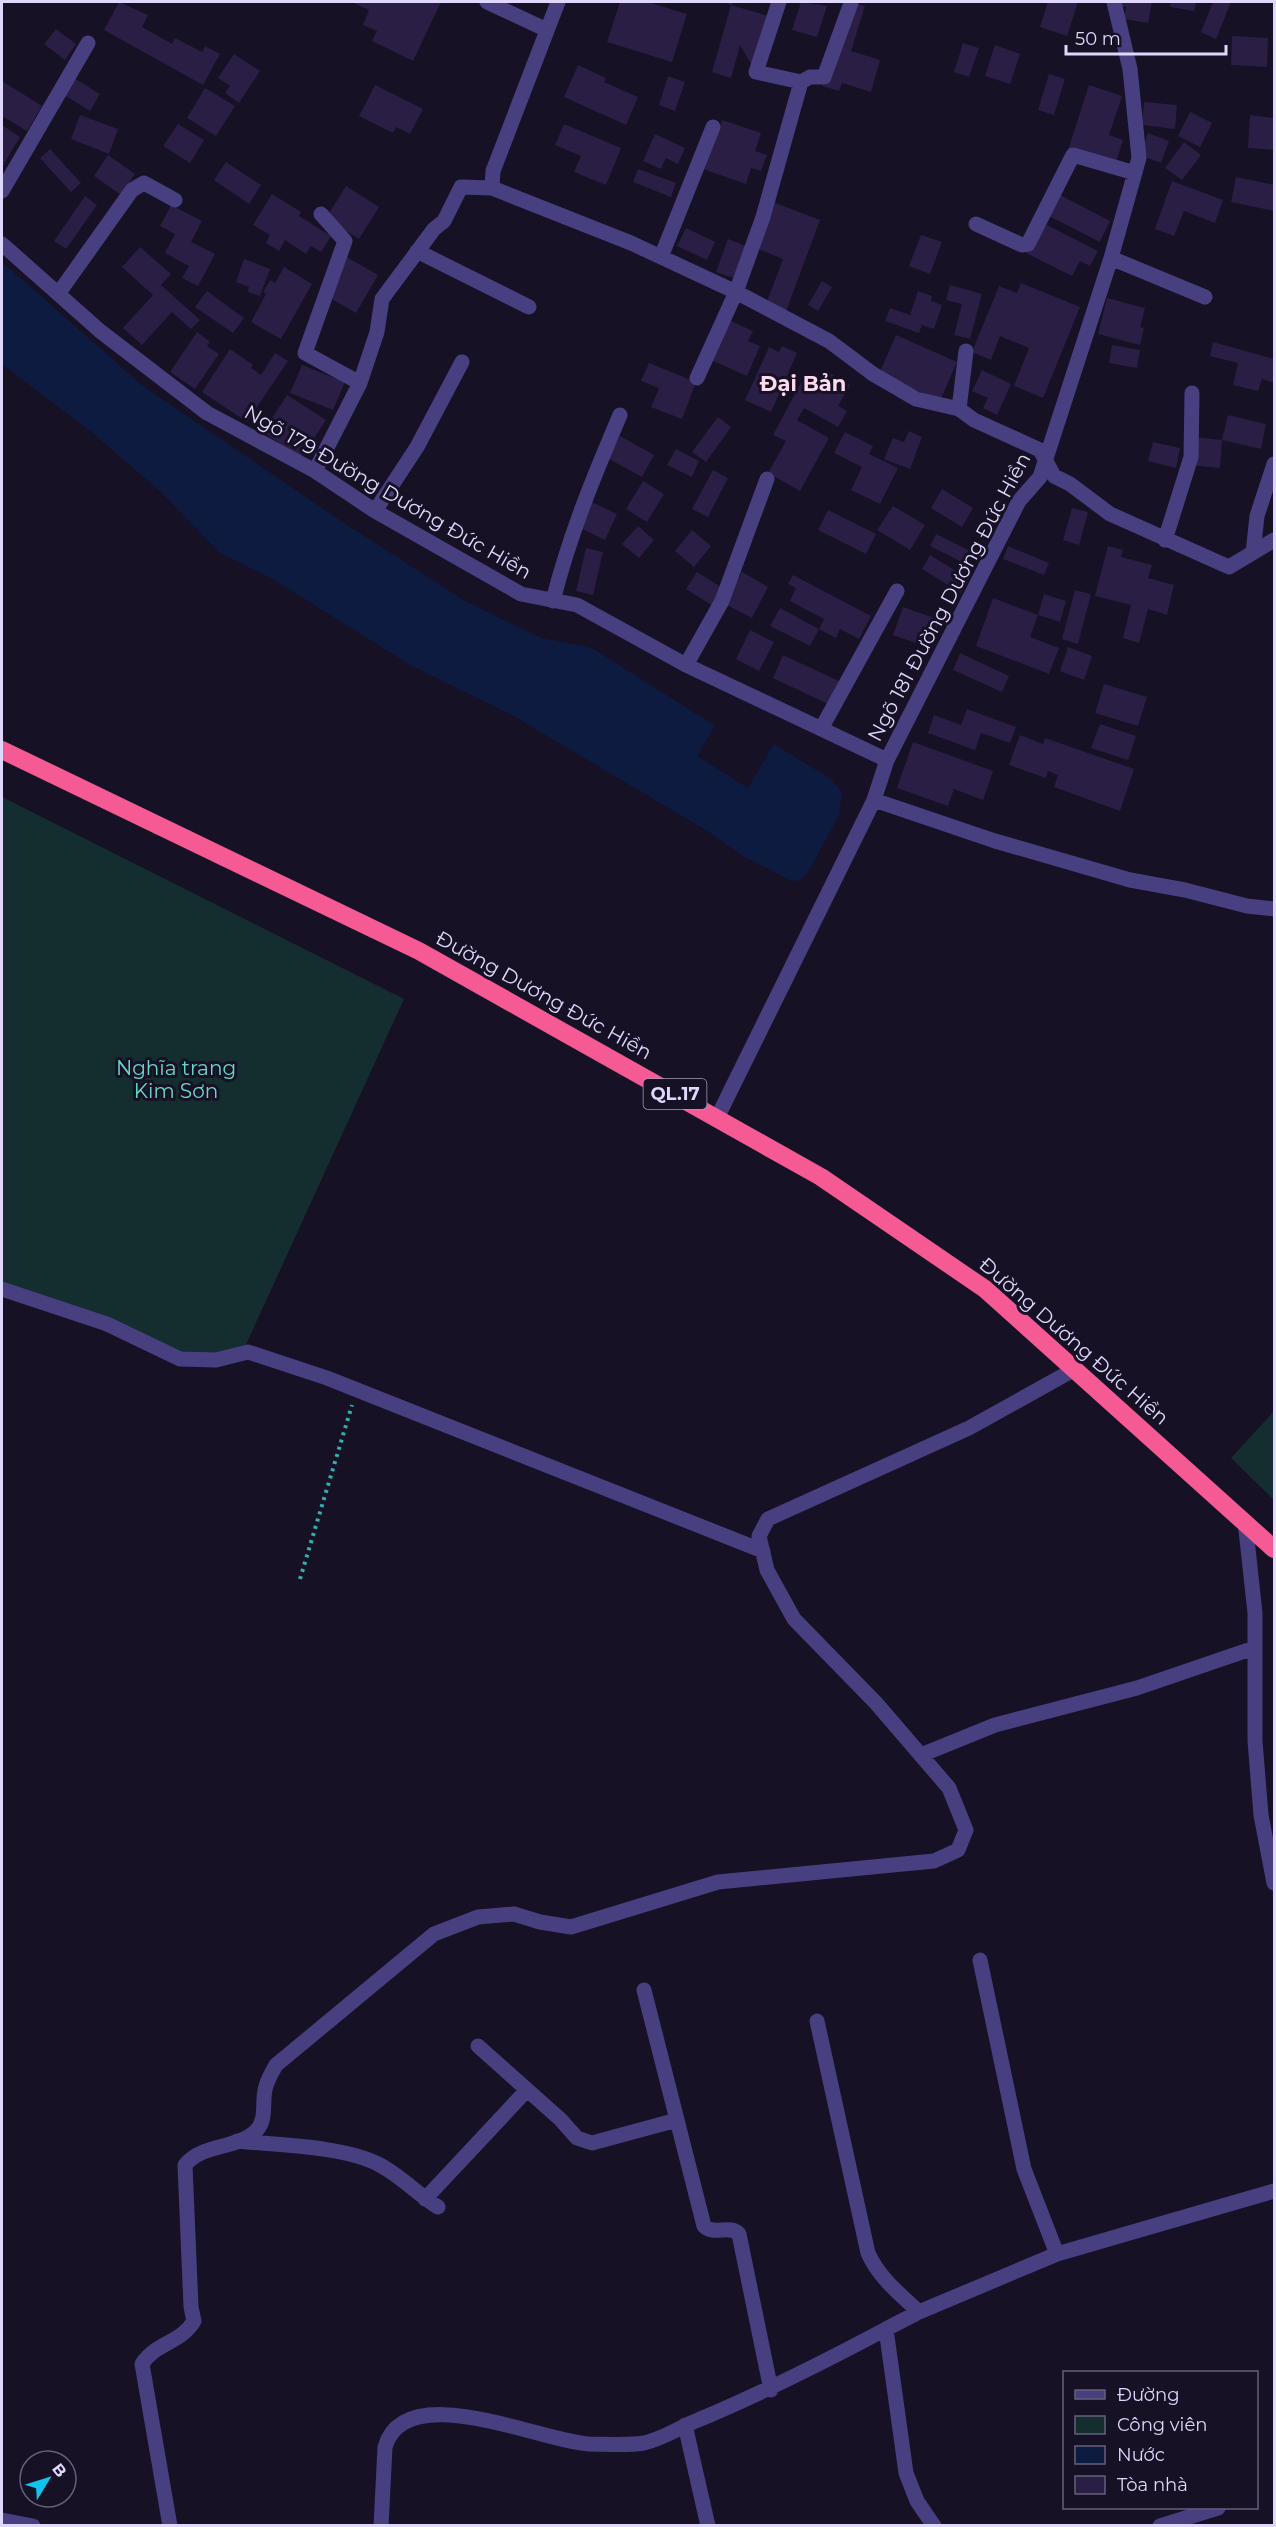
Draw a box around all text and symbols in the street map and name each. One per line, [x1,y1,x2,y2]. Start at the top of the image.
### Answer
scale bar [1066,18,1226,56]
text: 50 m [1075,28,1121,50]
district label: Đại Bản [760,371,846,396]
street label: Ngõ 179 Đường Dương Đức Hiền [240,400,536,584]
street label: Ngõ 181 Đường Dương Đức Hiền [863,449,1035,745]
street label: Đường Dương Đức Hiền [432,926,656,1064]
park label: Nghĩa trang Kim Sơn [116,1056,236,1103]
road number: QL.17 [644,1079,706,1109]
street label: Đường Dương Đức Hiền [974,1252,1174,1430]
legend [1063,2371,1258,2509]
text: Đường [1117,2384,1180,2406]
text: Công viên [1117,2414,1208,2436]
text: Nước [1117,2444,1165,2466]
north arrow [18,2449,78,2509]
text: B [48,2459,71,2481]
text: Tòa nhà [1117,2474,1188,2496]

